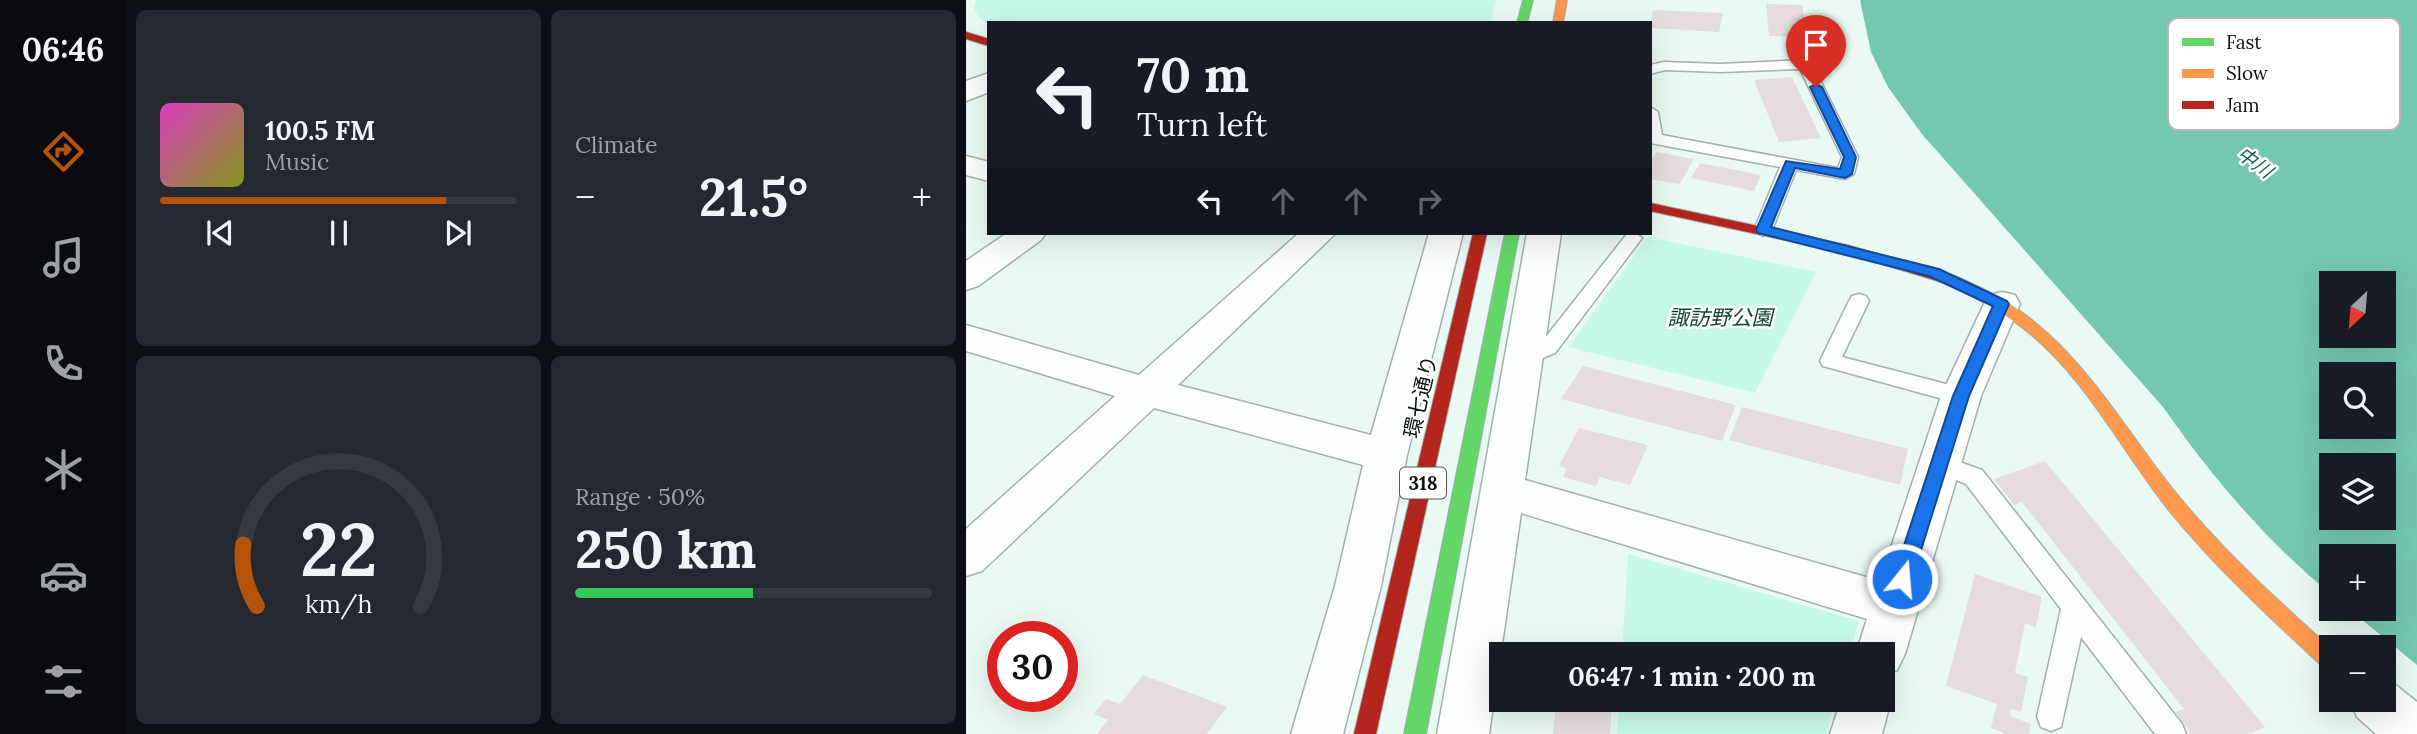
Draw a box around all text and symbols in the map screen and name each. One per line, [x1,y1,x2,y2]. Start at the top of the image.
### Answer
pin [1786,15,1846,87]
legend [2168,18,2400,130]
icon: arrive [1797,26,1835,64]
text: 06:46 [22,29,104,70]
text: Fast [2226,30,2262,54]
text: 70 m [1137,43,1249,105]
icon: left [1022,49,1113,140]
text: Slow [2226,61,2269,85]
text: Jam [2225,93,2260,117]
text: Turn left [1137,104,1267,145]
text: 100.5 FM [265,114,375,147]
icon: directions [39,127,88,176]
text: Climate [575,130,657,159]
water label: 中川 [2233,141,2279,184]
text: Music [265,147,329,176]
text: 21.5° [699,164,808,230]
text: − [575,173,595,221]
text: + [912,173,932,221]
icon: left [1191,182,1229,220]
icon: ahead [1264,182,1302,220]
icon: ahead [1337,182,1375,220]
icon: right [1410,182,1448,220]
icon: previous [201,214,239,252]
icon: pause [320,214,358,252]
icon: next [439,214,477,252]
icon: music [39,233,88,282]
north arrow [2319,271,2396,348]
map controls [2319,271,2396,712]
park label: 諏訪野公園 [1668,304,1775,331]
icon: phone [39,339,88,388]
street label: 環七通り [1398,353,1443,441]
button: search [2319,362,2396,439]
icon: climate [39,445,88,494]
button: layers [2319,453,2396,530]
road number: 318 [1400,468,1446,498]
text: Range · 50% [575,482,705,511]
text: 22 [300,503,377,596]
text: 250 km [575,516,756,582]
position arrow [1865,542,1939,616]
button: + [2319,544,2396,621]
icon: car [39,551,88,600]
text: km/h [305,588,372,620]
speed limit sign: 30 [987,621,1078,712]
button: − [2319,635,2396,712]
icon: filters [39,657,88,706]
text: 06:47 · 1 min · 200 m [1568,660,1816,693]

